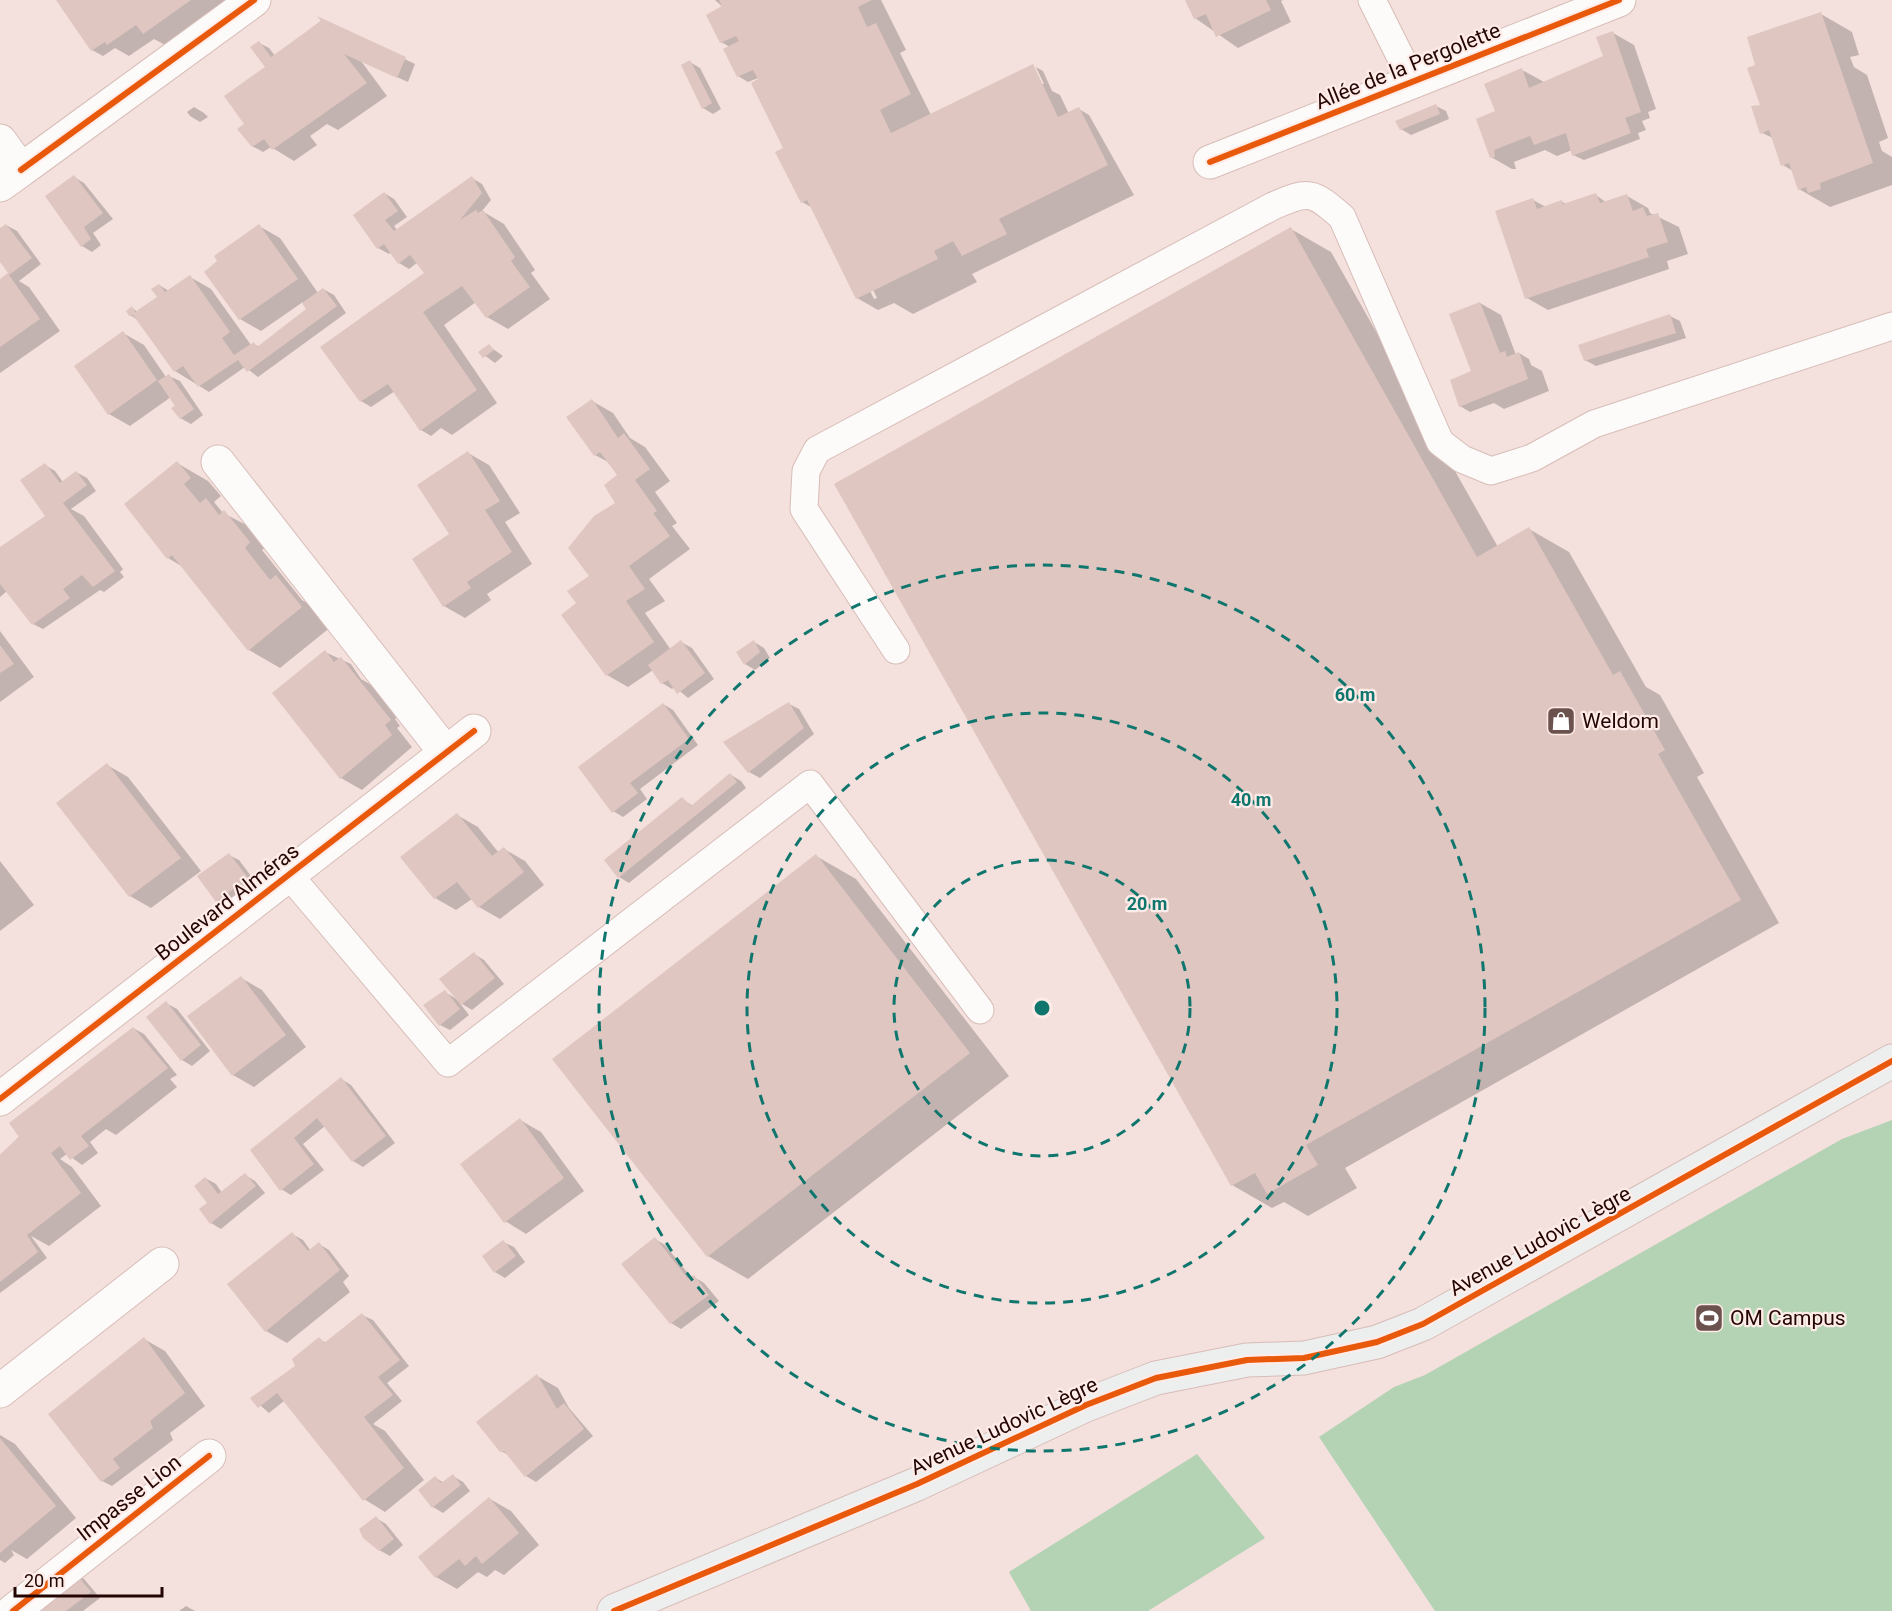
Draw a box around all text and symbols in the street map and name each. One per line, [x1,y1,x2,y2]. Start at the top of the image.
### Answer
street label: Allée de la Pergolette [1312,18,1504,114]
text: 60 m [1335,684,1375,705]
shop icon: Weldom [1545,705,1577,737]
place label: Weldom [1582,709,1659,733]
text: 40 m [1231,789,1271,810]
street label: Boulevard Alméras [150,839,304,965]
text: 20 m [1127,893,1167,914]
centre of rings [1032,998,1052,1018]
street label: Avenue Ludovic Lègre [1445,1181,1635,1301]
sports icon: OM Campus [1693,1302,1725,1334]
place label: OM Campus [1730,1306,1846,1330]
street label: Avenue Ludovic Lègre [907,1372,1101,1480]
street label: Impasse Lion [72,1450,186,1546]
scale bar [15,1560,162,1598]
text: 20 m [24,1570,64,1591]

